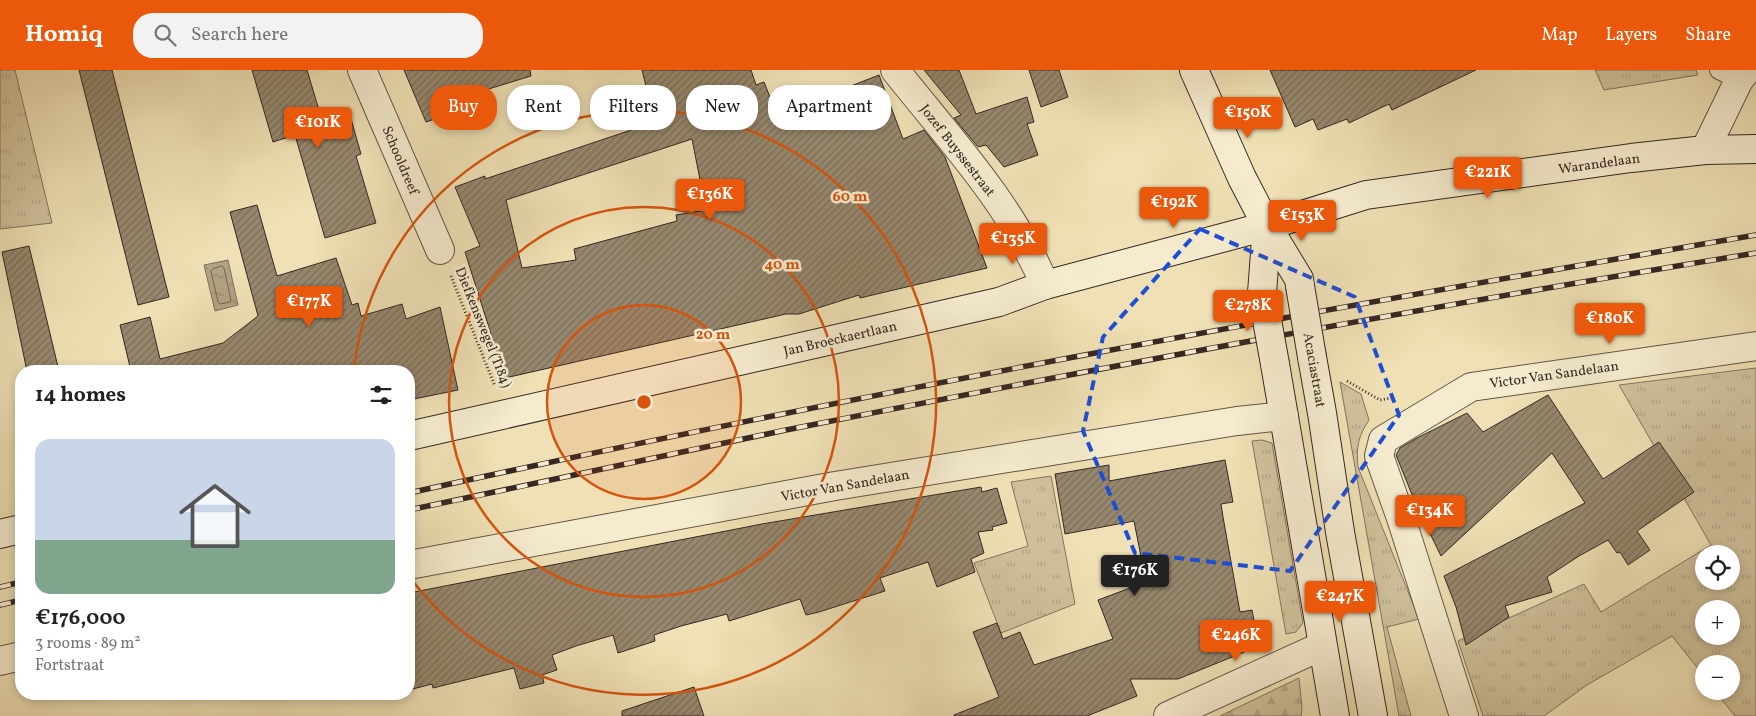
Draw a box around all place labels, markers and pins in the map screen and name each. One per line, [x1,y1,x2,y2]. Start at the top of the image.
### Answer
pin: €150K [1213,97,1283,139]
pin: €101K [283,106,353,149]
pin: €221K [1453,156,1523,199]
pin: €136K [675,178,745,221]
pin: €192K [1139,186,1209,229]
pin: €153K [1267,200,1337,242]
pin: €135K [978,222,1048,265]
pin: €177K [274,286,344,328]
pin: €278K [1213,290,1283,332]
pin: €180K [1575,302,1645,345]
centre of rings [635,393,653,411]
pin: €134K [1395,494,1465,537]
pin: €176K [1100,554,1170,597]
pin: €247K [1305,580,1375,623]
pin: €246K [1201,620,1271,662]

